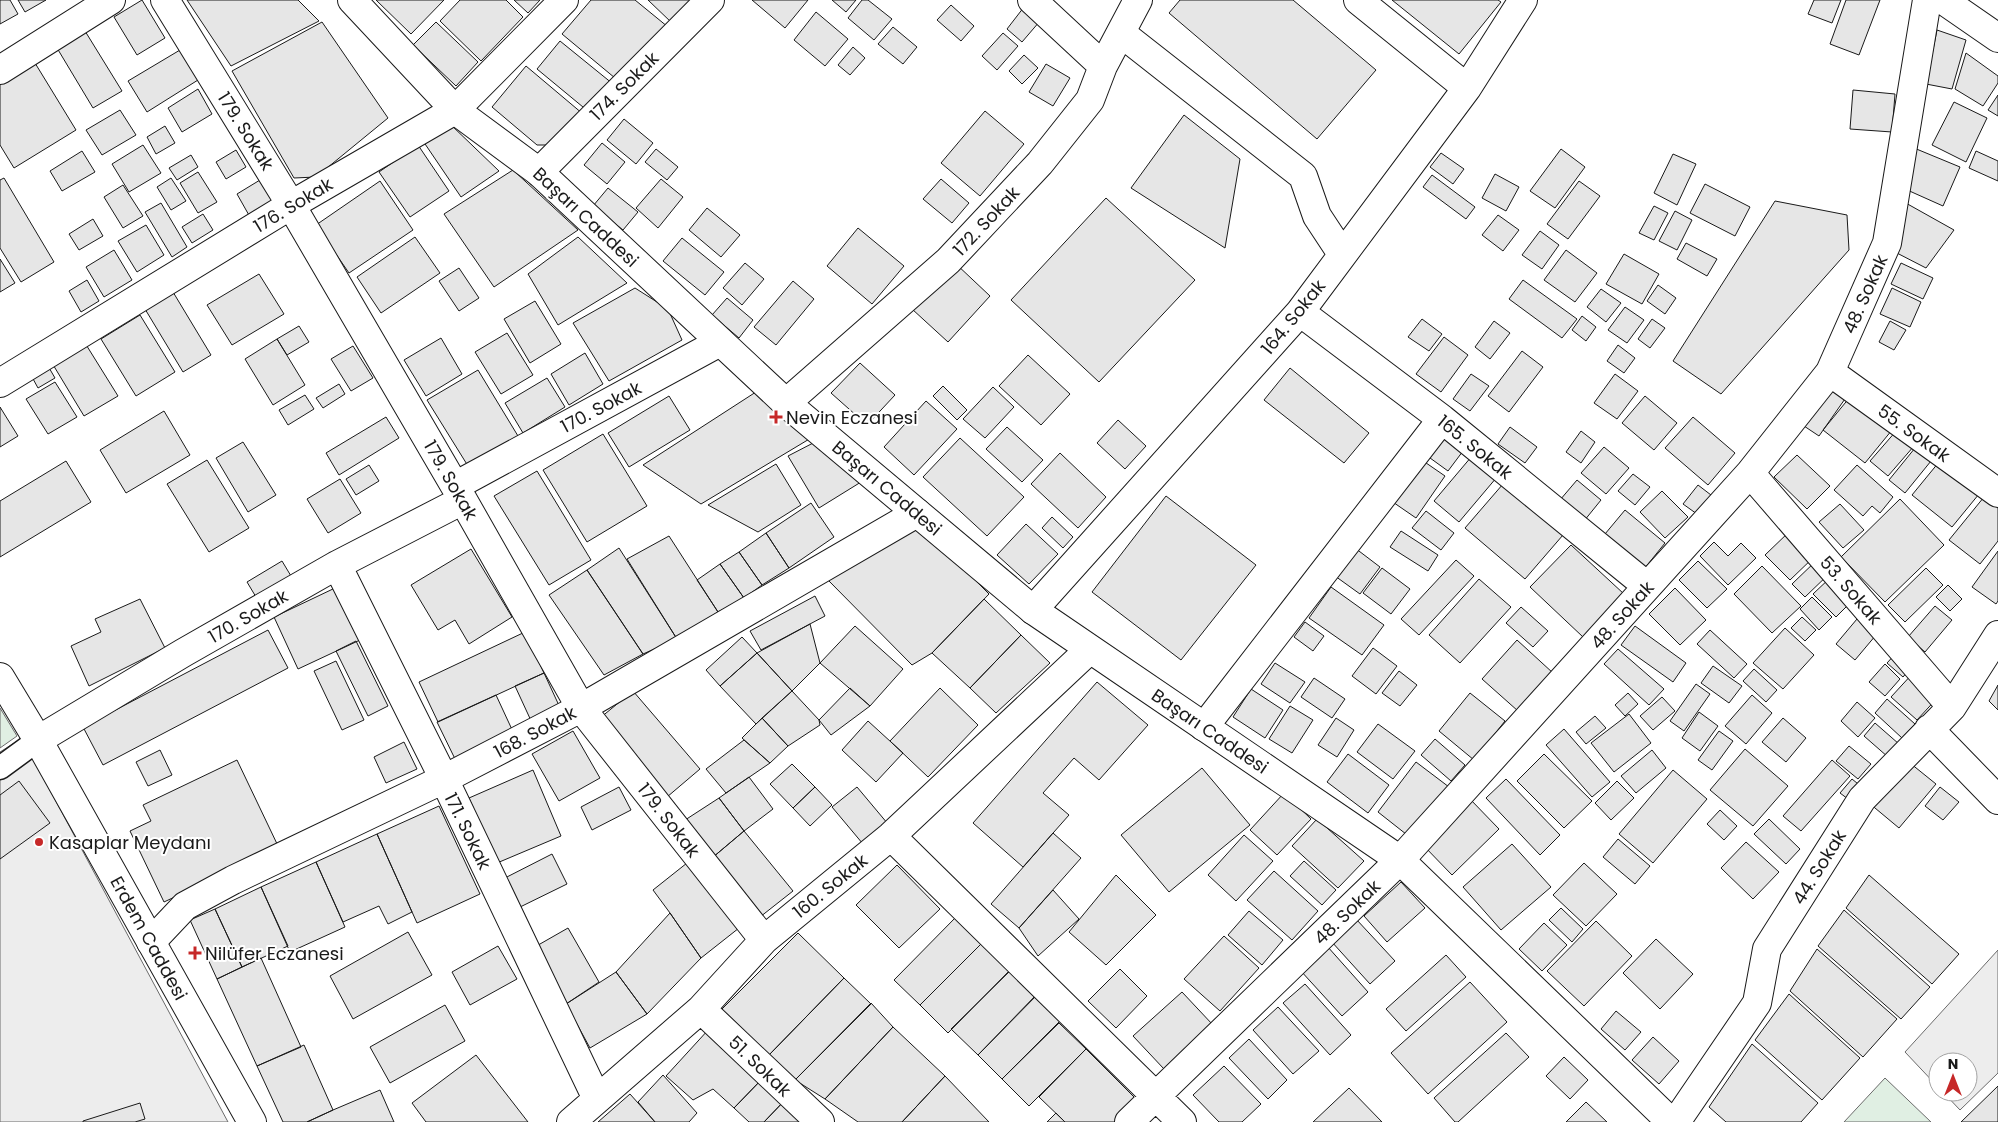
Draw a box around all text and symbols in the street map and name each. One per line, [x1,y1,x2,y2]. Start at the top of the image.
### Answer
street label: 174. Sokak [584,45,665,126]
street label: 179. Sokak [212,87,280,176]
street label: Başarı Caddesi [528,161,644,273]
street label: 176. Sokak [249,171,338,238]
street label: 172. Sokak [947,180,1025,261]
street label: 48. Sokak [1836,250,1894,337]
street label: 164. Sokak [1255,274,1331,360]
street label: 170. Sokak [556,375,646,439]
street label: 55. Sokak [1873,398,1956,468]
place label: Nevin Eczanesi [786,405,918,430]
street label: 165. Sokak [1432,409,1518,485]
marker: Nevin Eczanesi [770,411,782,423]
street label: Başarı Caddesi [827,435,947,541]
street label: 179. Sokak [418,436,484,525]
street label: 53. Sokak [1814,550,1888,630]
street label: 48. Sokak [1585,575,1660,655]
street label: 170. Sokak [204,583,293,649]
street label: Başarı Caddesi [1147,683,1273,779]
street label: 168. Sokak [489,700,581,764]
street label: 179. Sokak [632,778,706,863]
street label: 171. Sokak [439,788,498,874]
street label: 44. Sokak [1786,824,1852,909]
place label: Kasaplar Meydanı [49,830,211,855]
marker: Kasaplar Meydanı [33,836,45,848]
street label: 160. Sokak [787,848,873,924]
street label: Erdem Caddesi [105,872,193,1004]
street label: 48. Sokak [1308,873,1386,950]
place label: Nilüfer Eczanesi [205,941,344,966]
marker: Nilüfer Eczanesi [189,947,201,959]
street label: 51. Sokak [723,1030,797,1103]
north arrow [1928,1052,1978,1102]
text: N [1948,1054,1958,1074]

